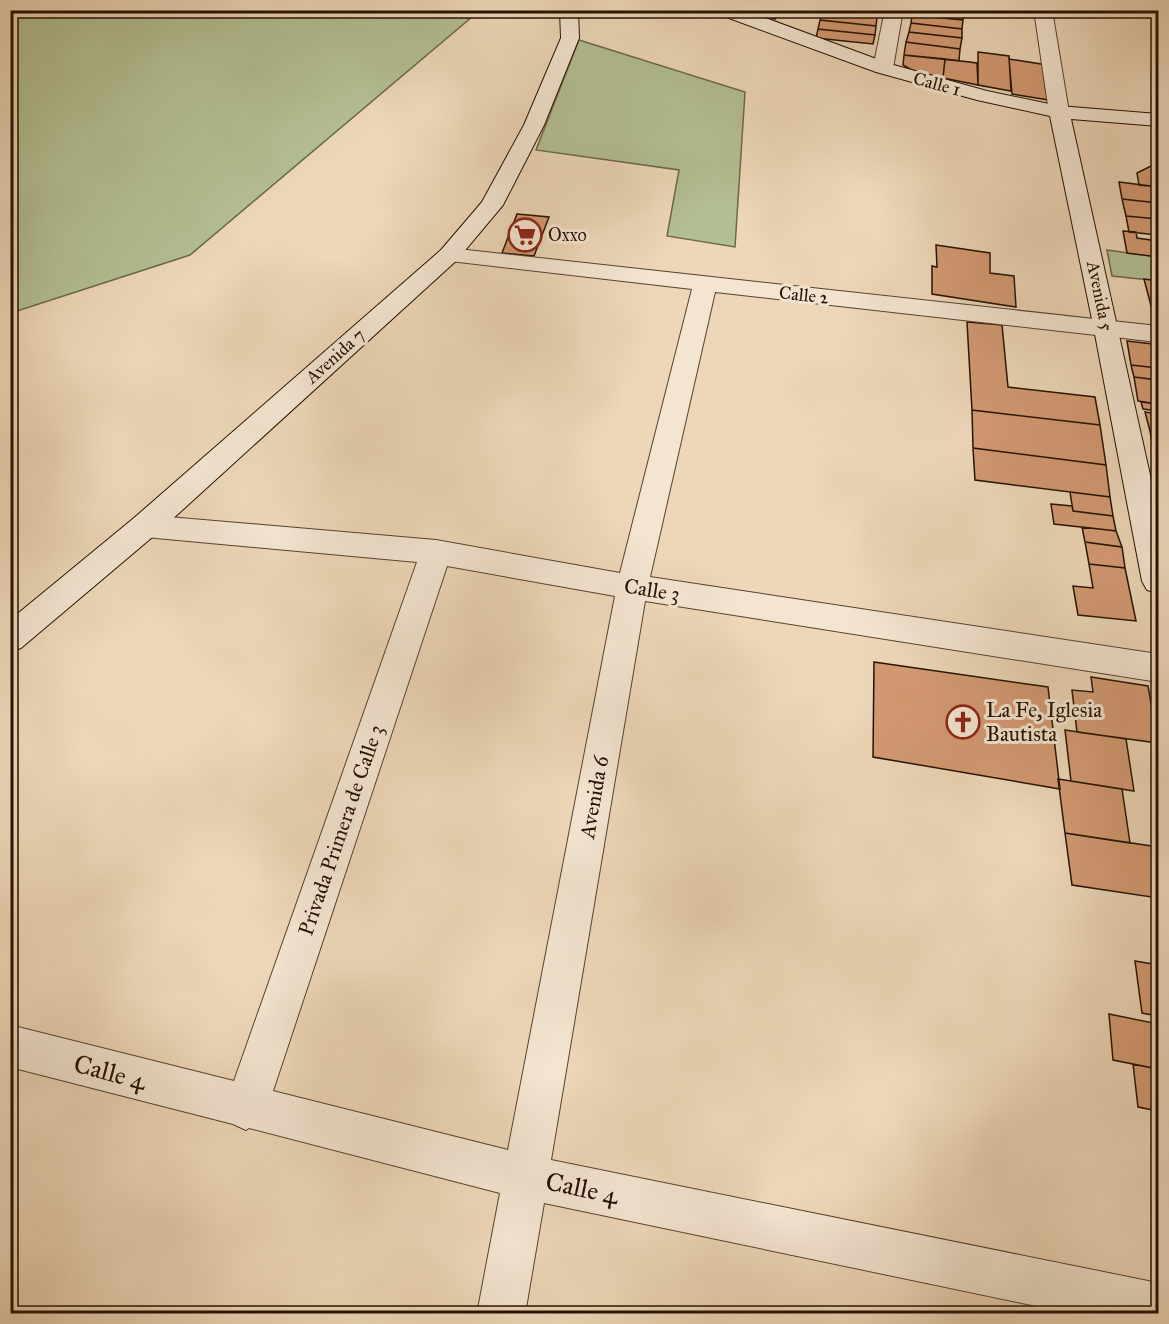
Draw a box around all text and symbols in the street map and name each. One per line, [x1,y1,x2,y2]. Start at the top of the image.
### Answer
street label: Calle 1 [911,67,963,101]
supermarket icon: Oxxo [507,217,543,253]
place label: Oxxo [548,224,587,246]
street label: Avenida 5 [1082,258,1118,334]
street label: Calle 2 [778,281,830,309]
street label: Avenida 7 [300,324,369,389]
street label: Calle 3 [622,573,682,607]
place label: La Fe, Iglesia Bautista [986,697,1102,747]
church icon: La Fe, Iglesia Bautista [945,704,981,740]
street label: Privada Primera de Calle 3 [293,721,389,939]
street label: Avenida 6 [574,752,614,841]
street label: Calle 4 [70,1047,150,1097]
street label: Calle 4 [543,1165,622,1211]

